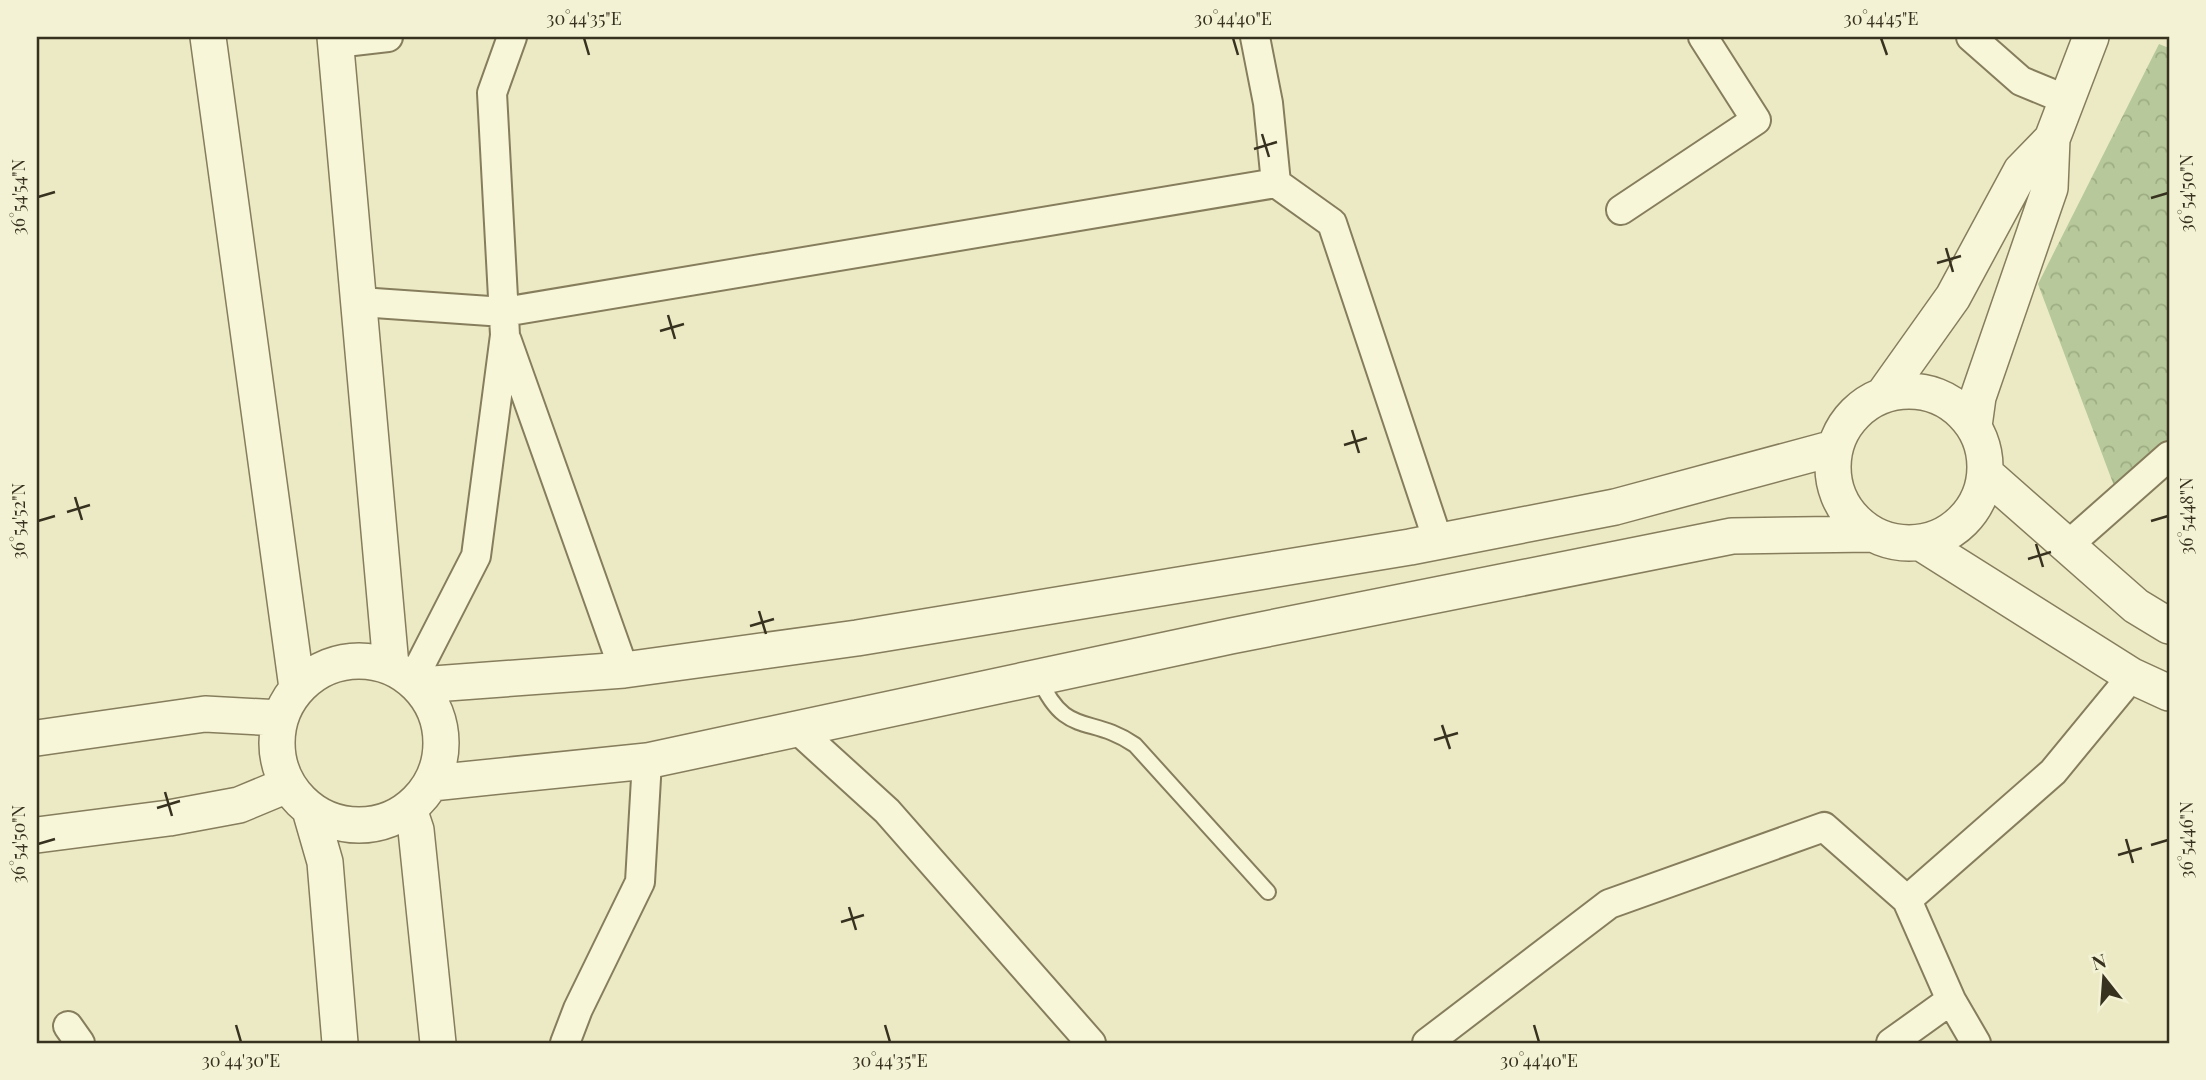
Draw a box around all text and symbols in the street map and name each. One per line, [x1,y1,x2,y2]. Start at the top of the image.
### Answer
text: 30°44'35"E [546,6,622,30]
text: 30°44'40"E [1194,6,1272,30]
text: 30°44'45"E [1844,6,1918,30]
text: 36°54'50"N [2174,153,2198,232]
text: 36°54'54"N [6,158,30,235]
text: 36°54'48"N [2174,477,2198,555]
text: 36°54'52"N [6,482,30,559]
text: 36°54'46"N [2174,801,2198,879]
text: 36°54'50"N [6,804,30,883]
north arrow [2070,944,2140,1014]
text: N [2088,946,2109,975]
text: 30°44'30"E [202,1048,280,1072]
text: 30°44'35"E [852,1048,928,1072]
text: 30°44'40"E [1500,1048,1578,1072]

